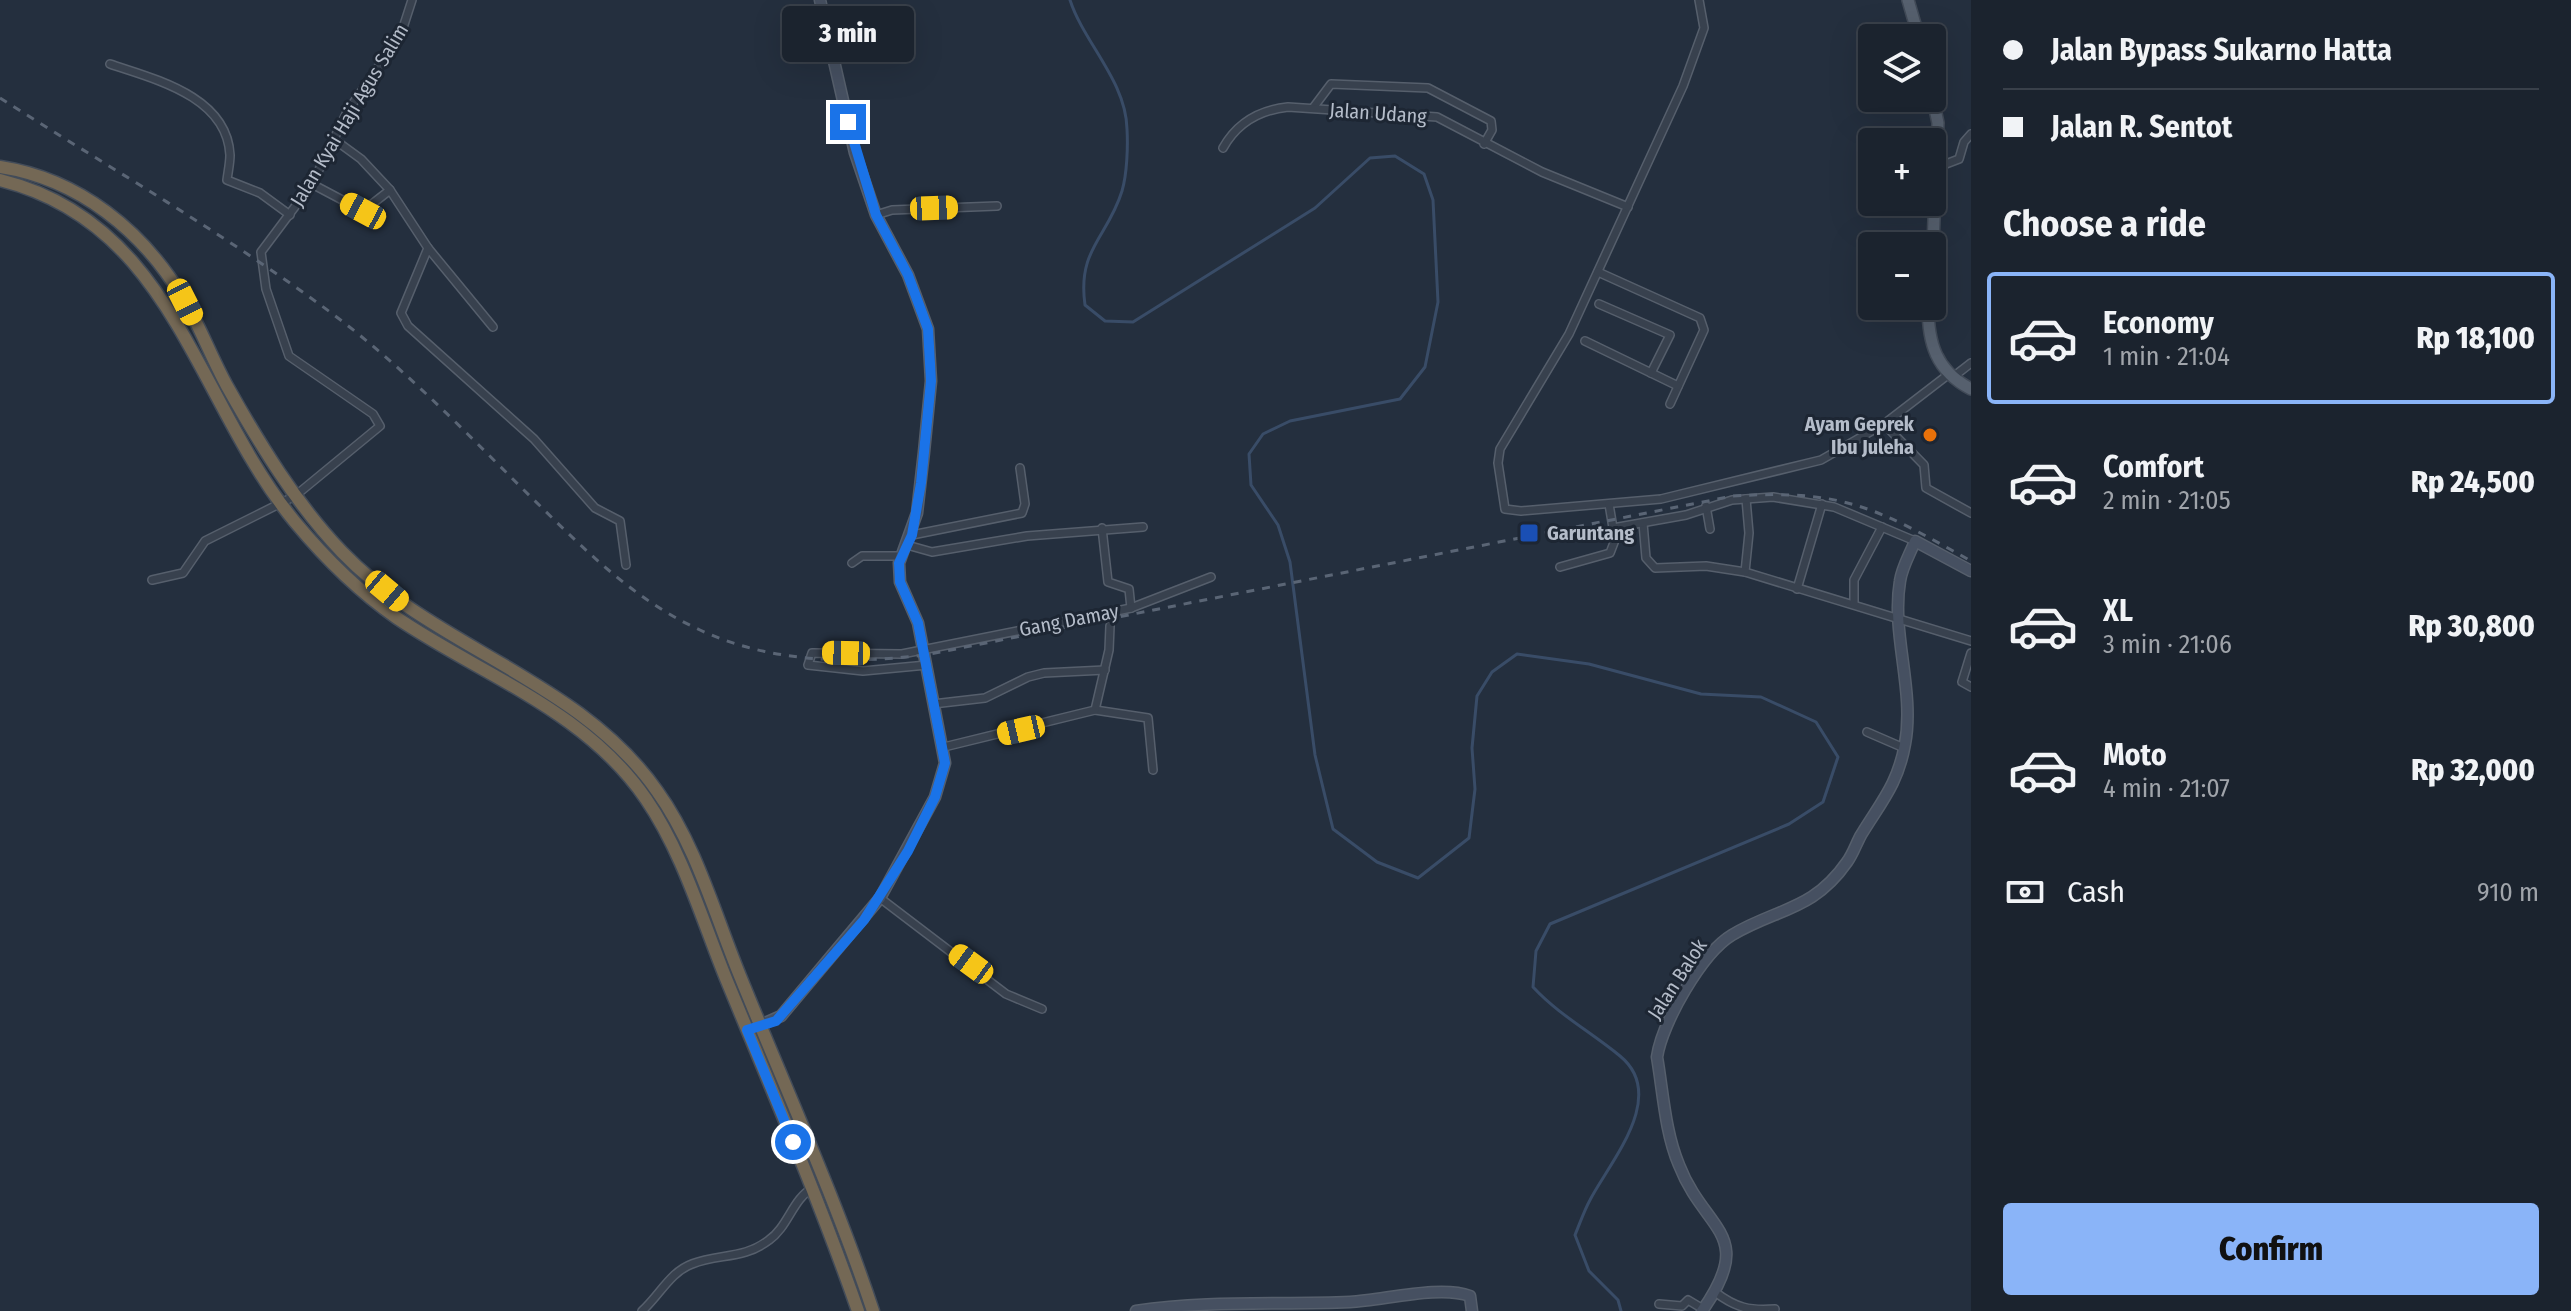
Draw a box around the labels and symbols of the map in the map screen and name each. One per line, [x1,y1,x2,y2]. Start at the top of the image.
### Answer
callout: 3 min [782,6,914,62]
street label: Jalan Kyai Haji Agus Salim [285,19,413,211]
street label: Jalan Udang [1329,98,1428,128]
route end [830,104,866,140]
car [336,189,390,233]
car [910,195,958,221]
car [163,275,207,329]
place label: Ayam Geprek Ibu Juleha [1804,412,1915,459]
marker: Ayam Geprek Ibu Juleha [1921,426,1939,444]
place label: Garuntang [1547,521,1634,545]
marker: Garuntang [1518,522,1540,544]
car [361,566,413,616]
street label: Gang Damay [1017,599,1121,641]
car [822,641,870,665]
car [995,713,1047,747]
street label: Jalan Balok [1642,934,1712,1024]
car [945,940,997,988]
route start [775,1124,811,1160]

